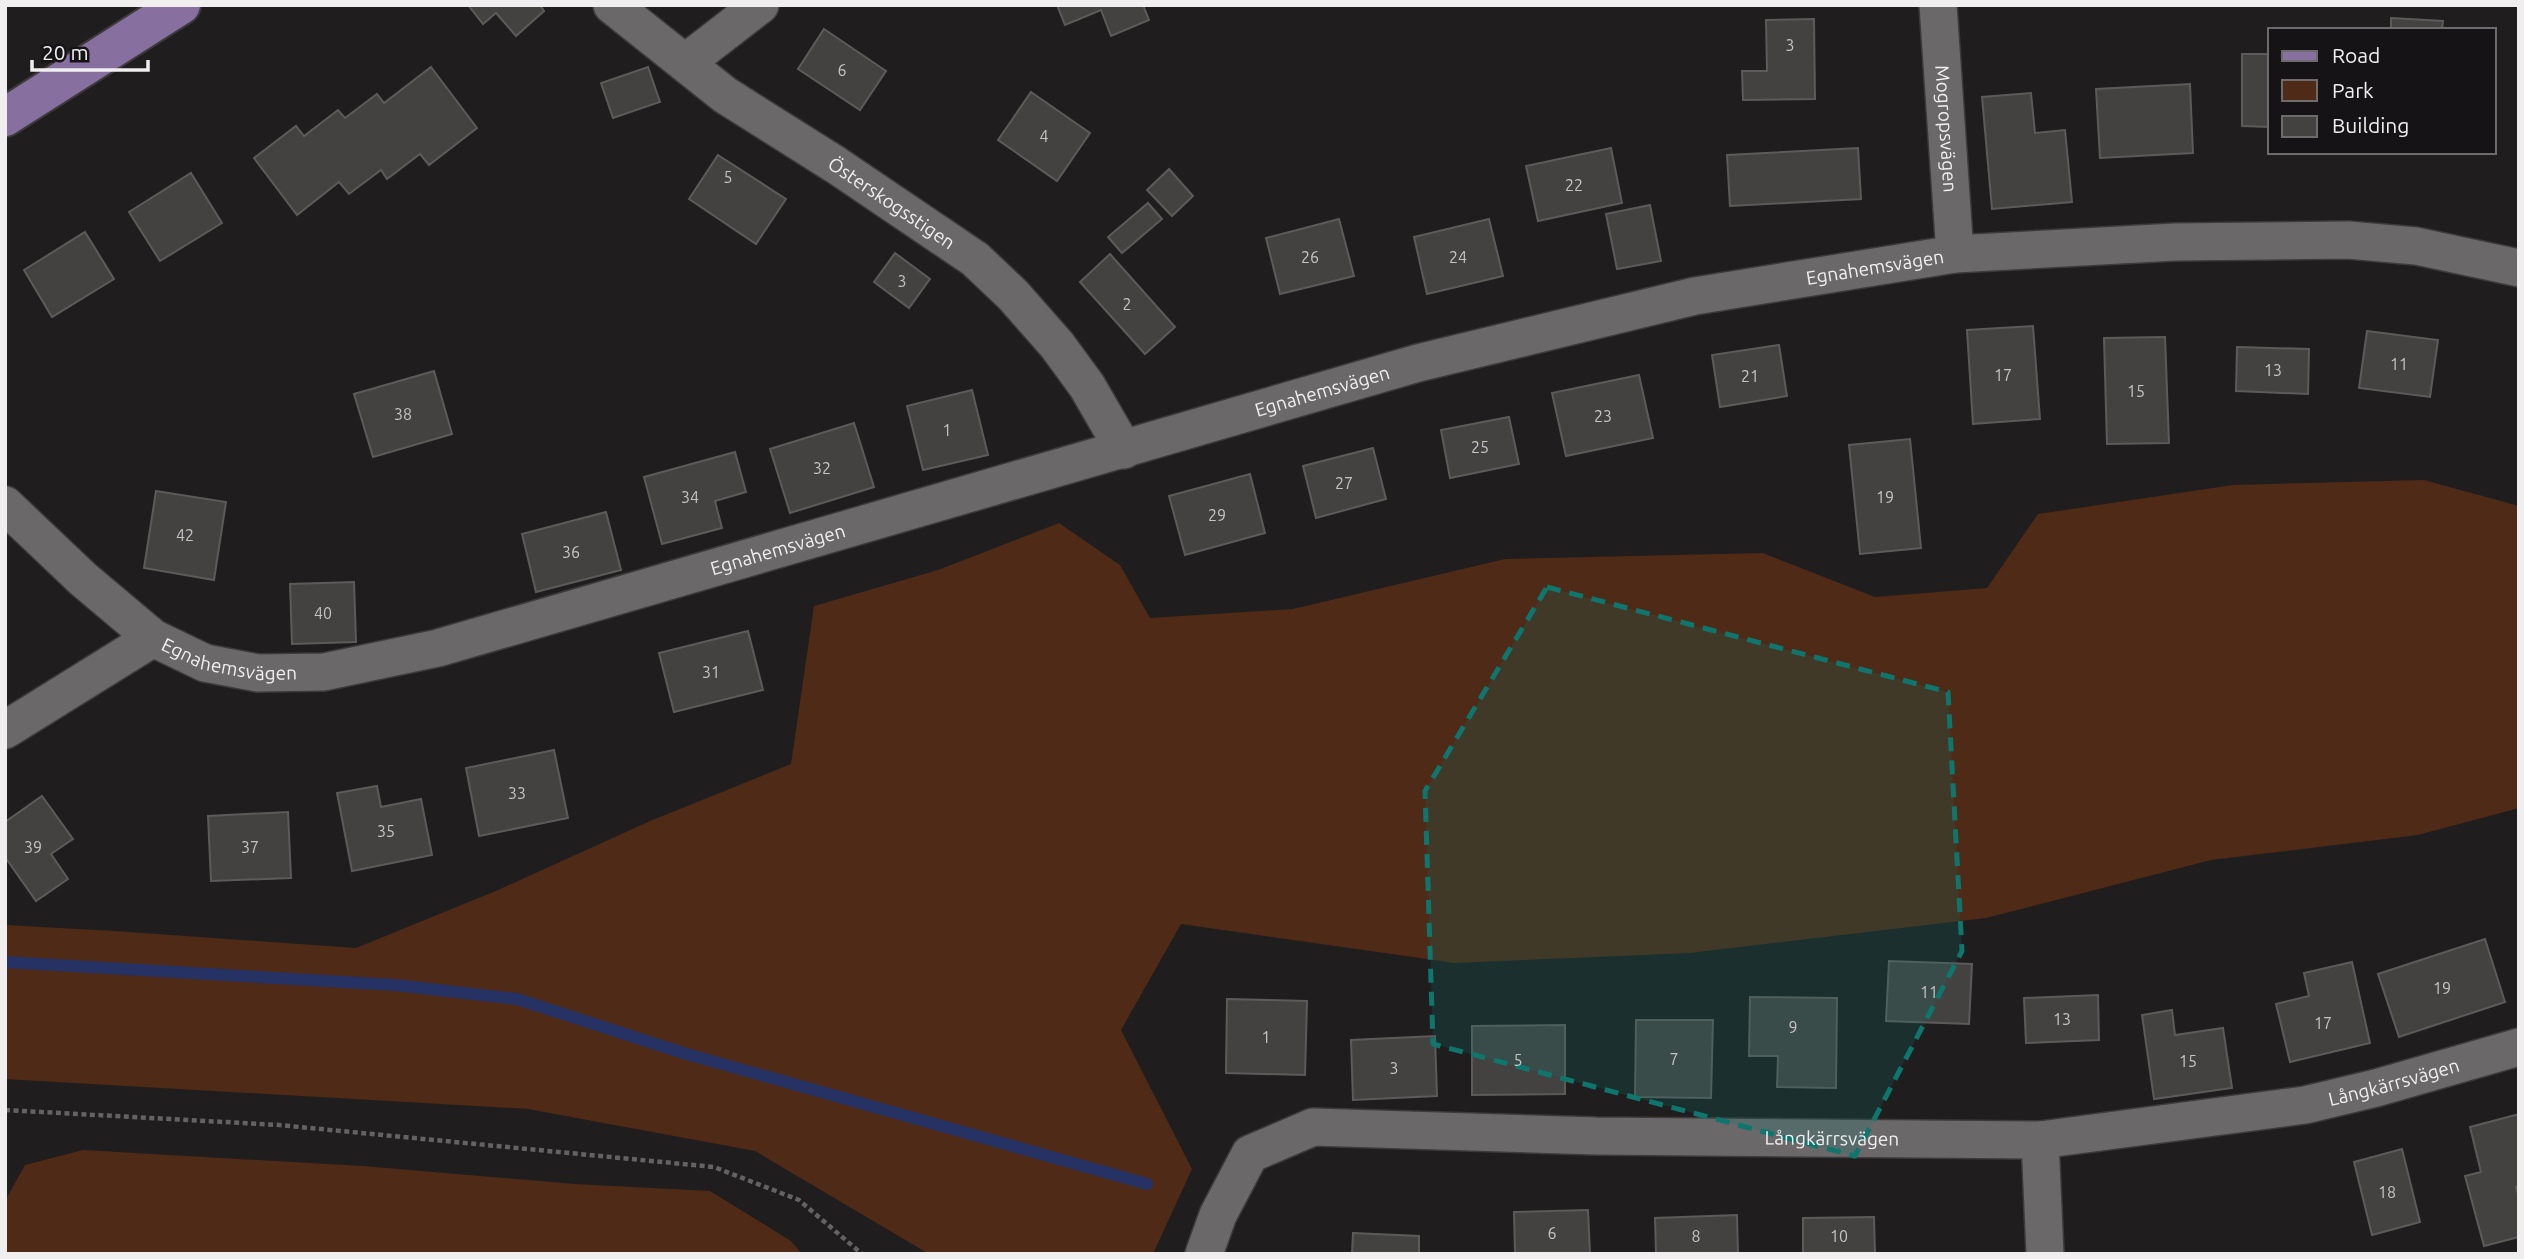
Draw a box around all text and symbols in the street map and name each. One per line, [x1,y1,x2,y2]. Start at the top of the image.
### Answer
scale bar [32,28,147,72]
legend [2268,28,2496,154]
house number: 3 [1785,36,1795,54]
text: 20 m [42,40,89,64]
text: Road [2332,43,2380,67]
house number: 6 [837,61,847,79]
street label: Mogropsvägen [1931,64,1962,193]
text: Park [2332,78,2374,102]
text: Building [2332,113,2409,137]
house number: 4 [1039,127,1049,145]
street label: Österskogsstigen [824,152,959,253]
house number: 5 [723,168,733,186]
house number: 22 [1565,176,1583,194]
street label: Egnahemsvägen [1804,245,1945,289]
house number: 26 [1301,248,1319,266]
house number: 24 [1449,248,1467,266]
house number: 3 [897,272,907,290]
house number: 2 [1122,295,1132,313]
house number: 11 [2390,355,2408,373]
street label: Egnahemsvägen [1252,361,1392,421]
house number: 13 [2264,361,2282,379]
house number: 17 [1994,366,2012,384]
house number: 21 [1741,367,1759,385]
house number: 15 [2127,382,2145,400]
house number: 38 [394,405,412,423]
house number: 23 [1594,407,1612,425]
house number: 1 [942,421,952,439]
house number: 25 [1471,438,1489,456]
house number: 32 [813,459,831,477]
house number: 27 [1335,474,1353,492]
house number: 34 [681,488,699,506]
house number: 19 [1876,488,1894,506]
house number: 29 [1208,506,1226,524]
street label: Egnahemsvägen [708,519,848,579]
house number: 42 [176,526,194,544]
house number: 36 [562,543,580,561]
house number: 40 [314,604,332,622]
street label: Egnahemsvägen [158,633,297,684]
house number: 31 [702,663,720,681]
house number: 33 [508,784,526,802]
house number: 35 [377,822,395,840]
house number: 39 [24,838,42,856]
house number: 37 [241,838,259,856]
house number: 19 [2433,979,2451,997]
house number: 11 [1920,983,1938,1001]
house number: 13 [2053,1010,2071,1028]
house number: 17 [2314,1014,2332,1032]
house number: 9 [1788,1018,1798,1036]
house number: 1 [1261,1028,1271,1046]
house number: 7 [1669,1050,1679,1068]
house number: 5 [1513,1051,1523,1069]
house number: 15 [2179,1052,2197,1070]
street label: Långkärrsvägen [2326,1054,2462,1110]
house number: 3 [1389,1059,1399,1077]
street label: Långkärrsvägen [1765,1127,1899,1150]
house number: 18 [2378,1183,2396,1201]
house number: 6 [1547,1224,1557,1242]
house number: 8 [1691,1227,1701,1245]
house number: 10 [1830,1227,1848,1245]

